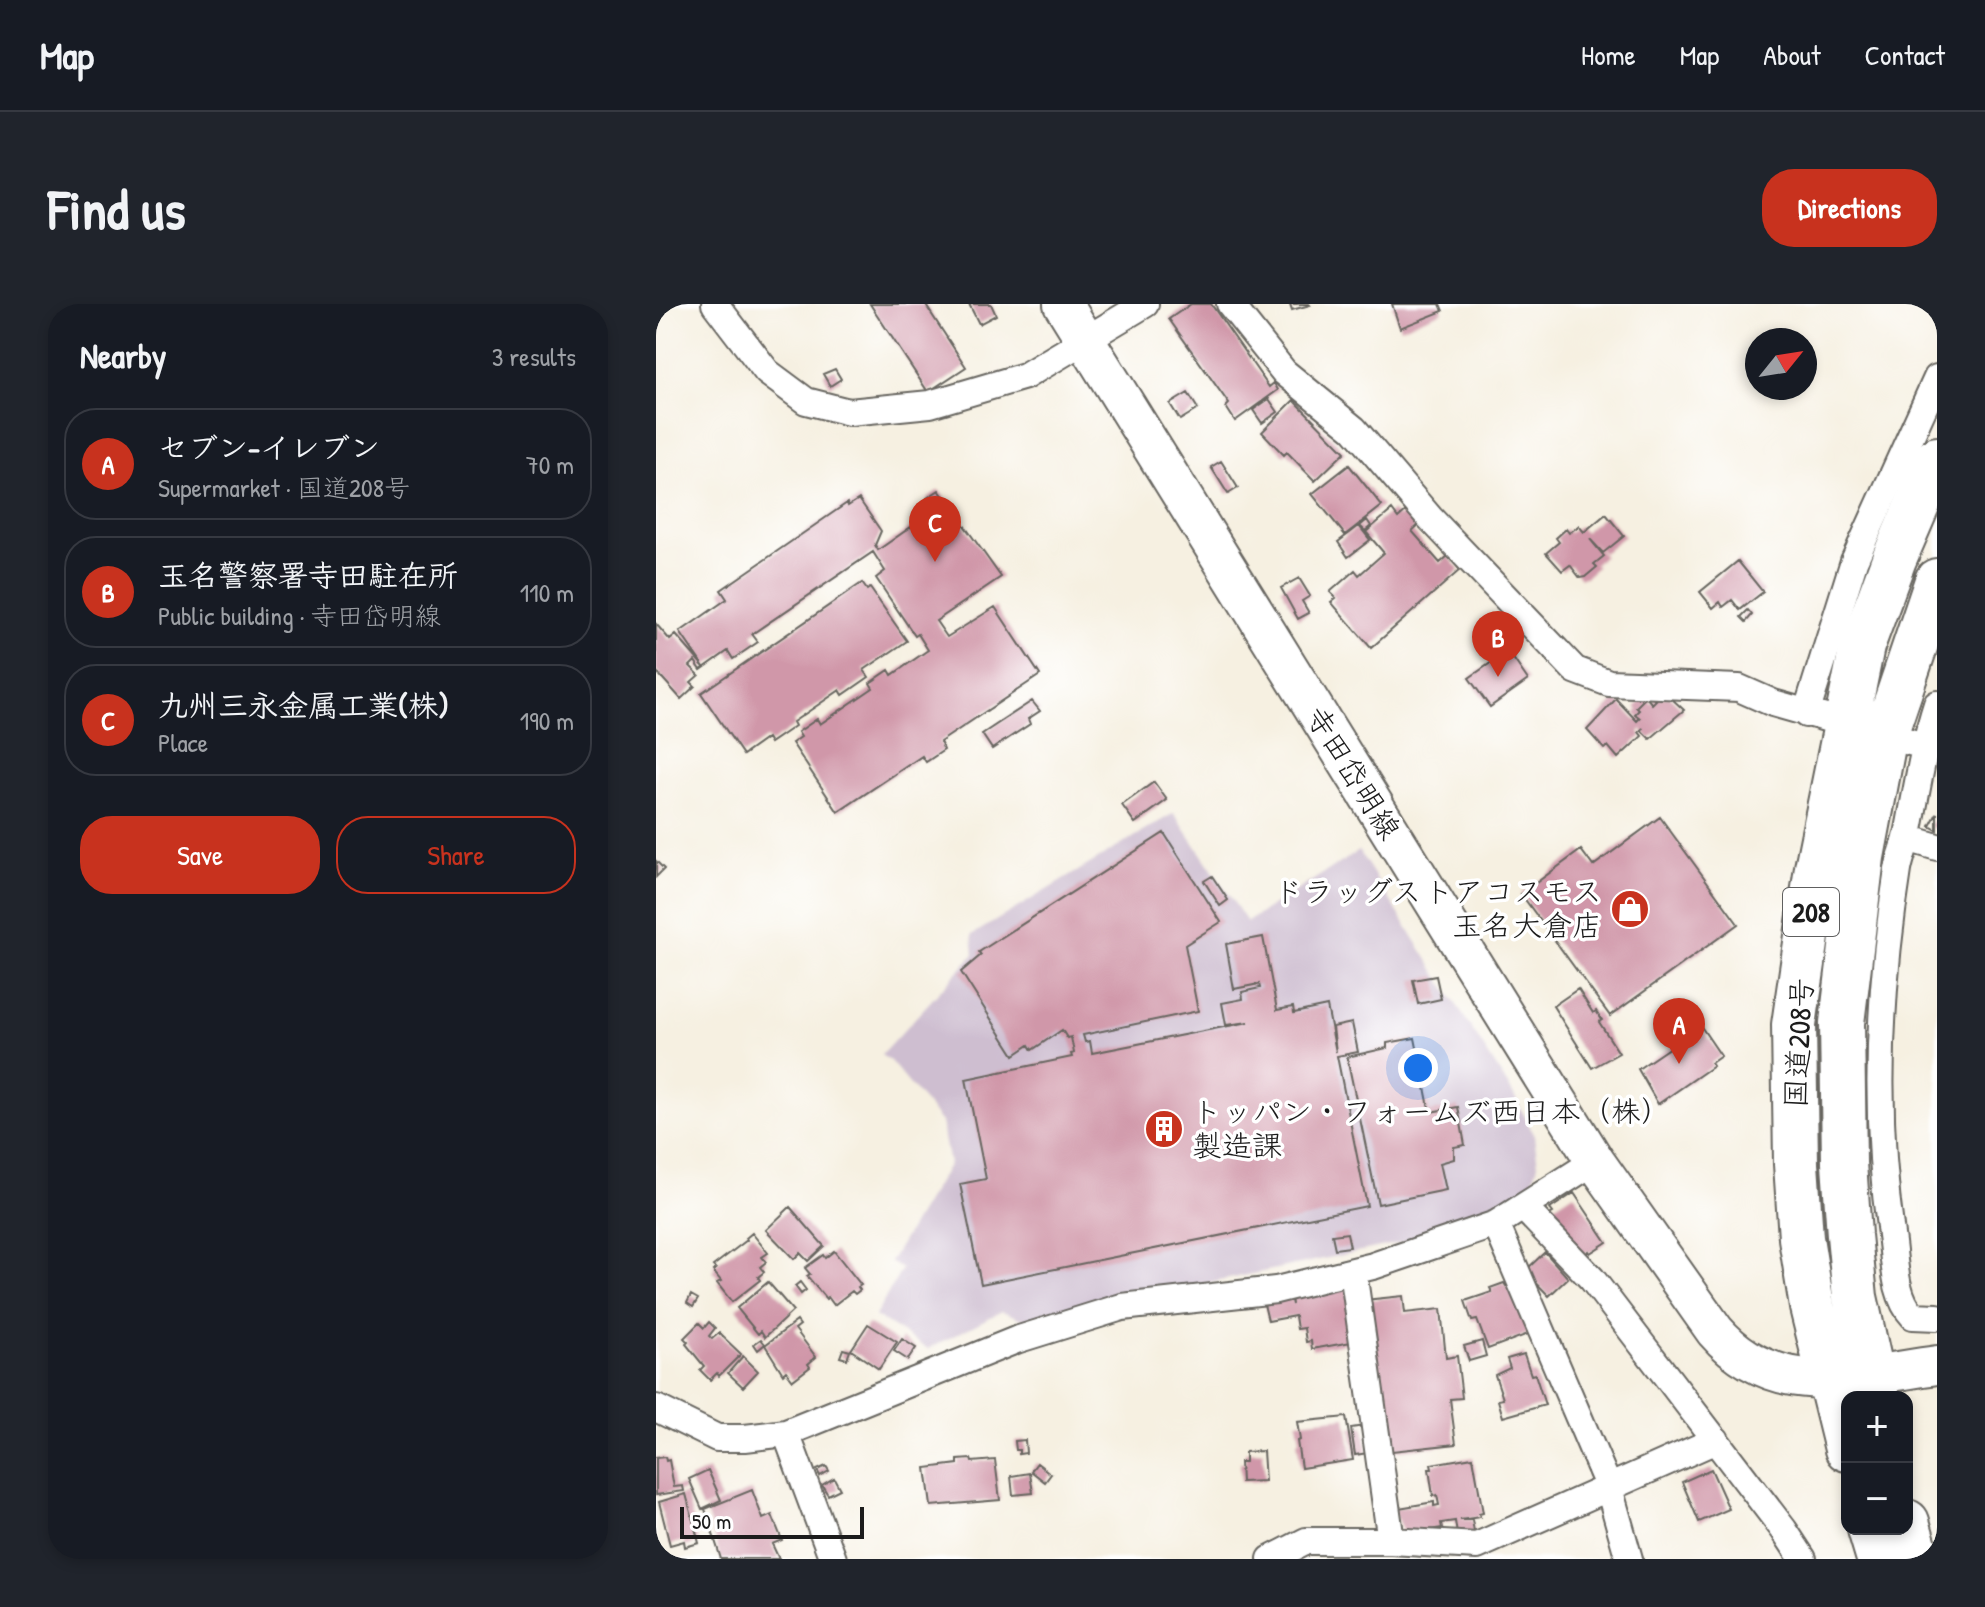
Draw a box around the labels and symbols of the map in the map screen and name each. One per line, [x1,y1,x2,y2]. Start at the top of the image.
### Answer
north arrow [1745,328,1817,400]
pin: C [909,496,961,562]
pin: B [1472,611,1524,677]
street label: 寺田岱明線 [1297,698,1411,847]
place label: ドラッグストアコスモス 玉名大倉店 [1273,871,1602,945]
shop icon: ドラッグストアコスモス 玉名大倉店 [1609,888,1651,930]
road number: 208 [1783,888,1839,936]
street label: 国道208号 [1775,977,1821,1109]
pin: A [1653,998,1705,1064]
your location [1398,1048,1438,1088]
place label: トッパン・フォームズ西日本（株） 製造課 [1192,1091,1671,1165]
building icon: トッパン・フォームズ西日本（株） 製造課 [1143,1108,1185,1150]
scale bar [680,1503,864,1539]

